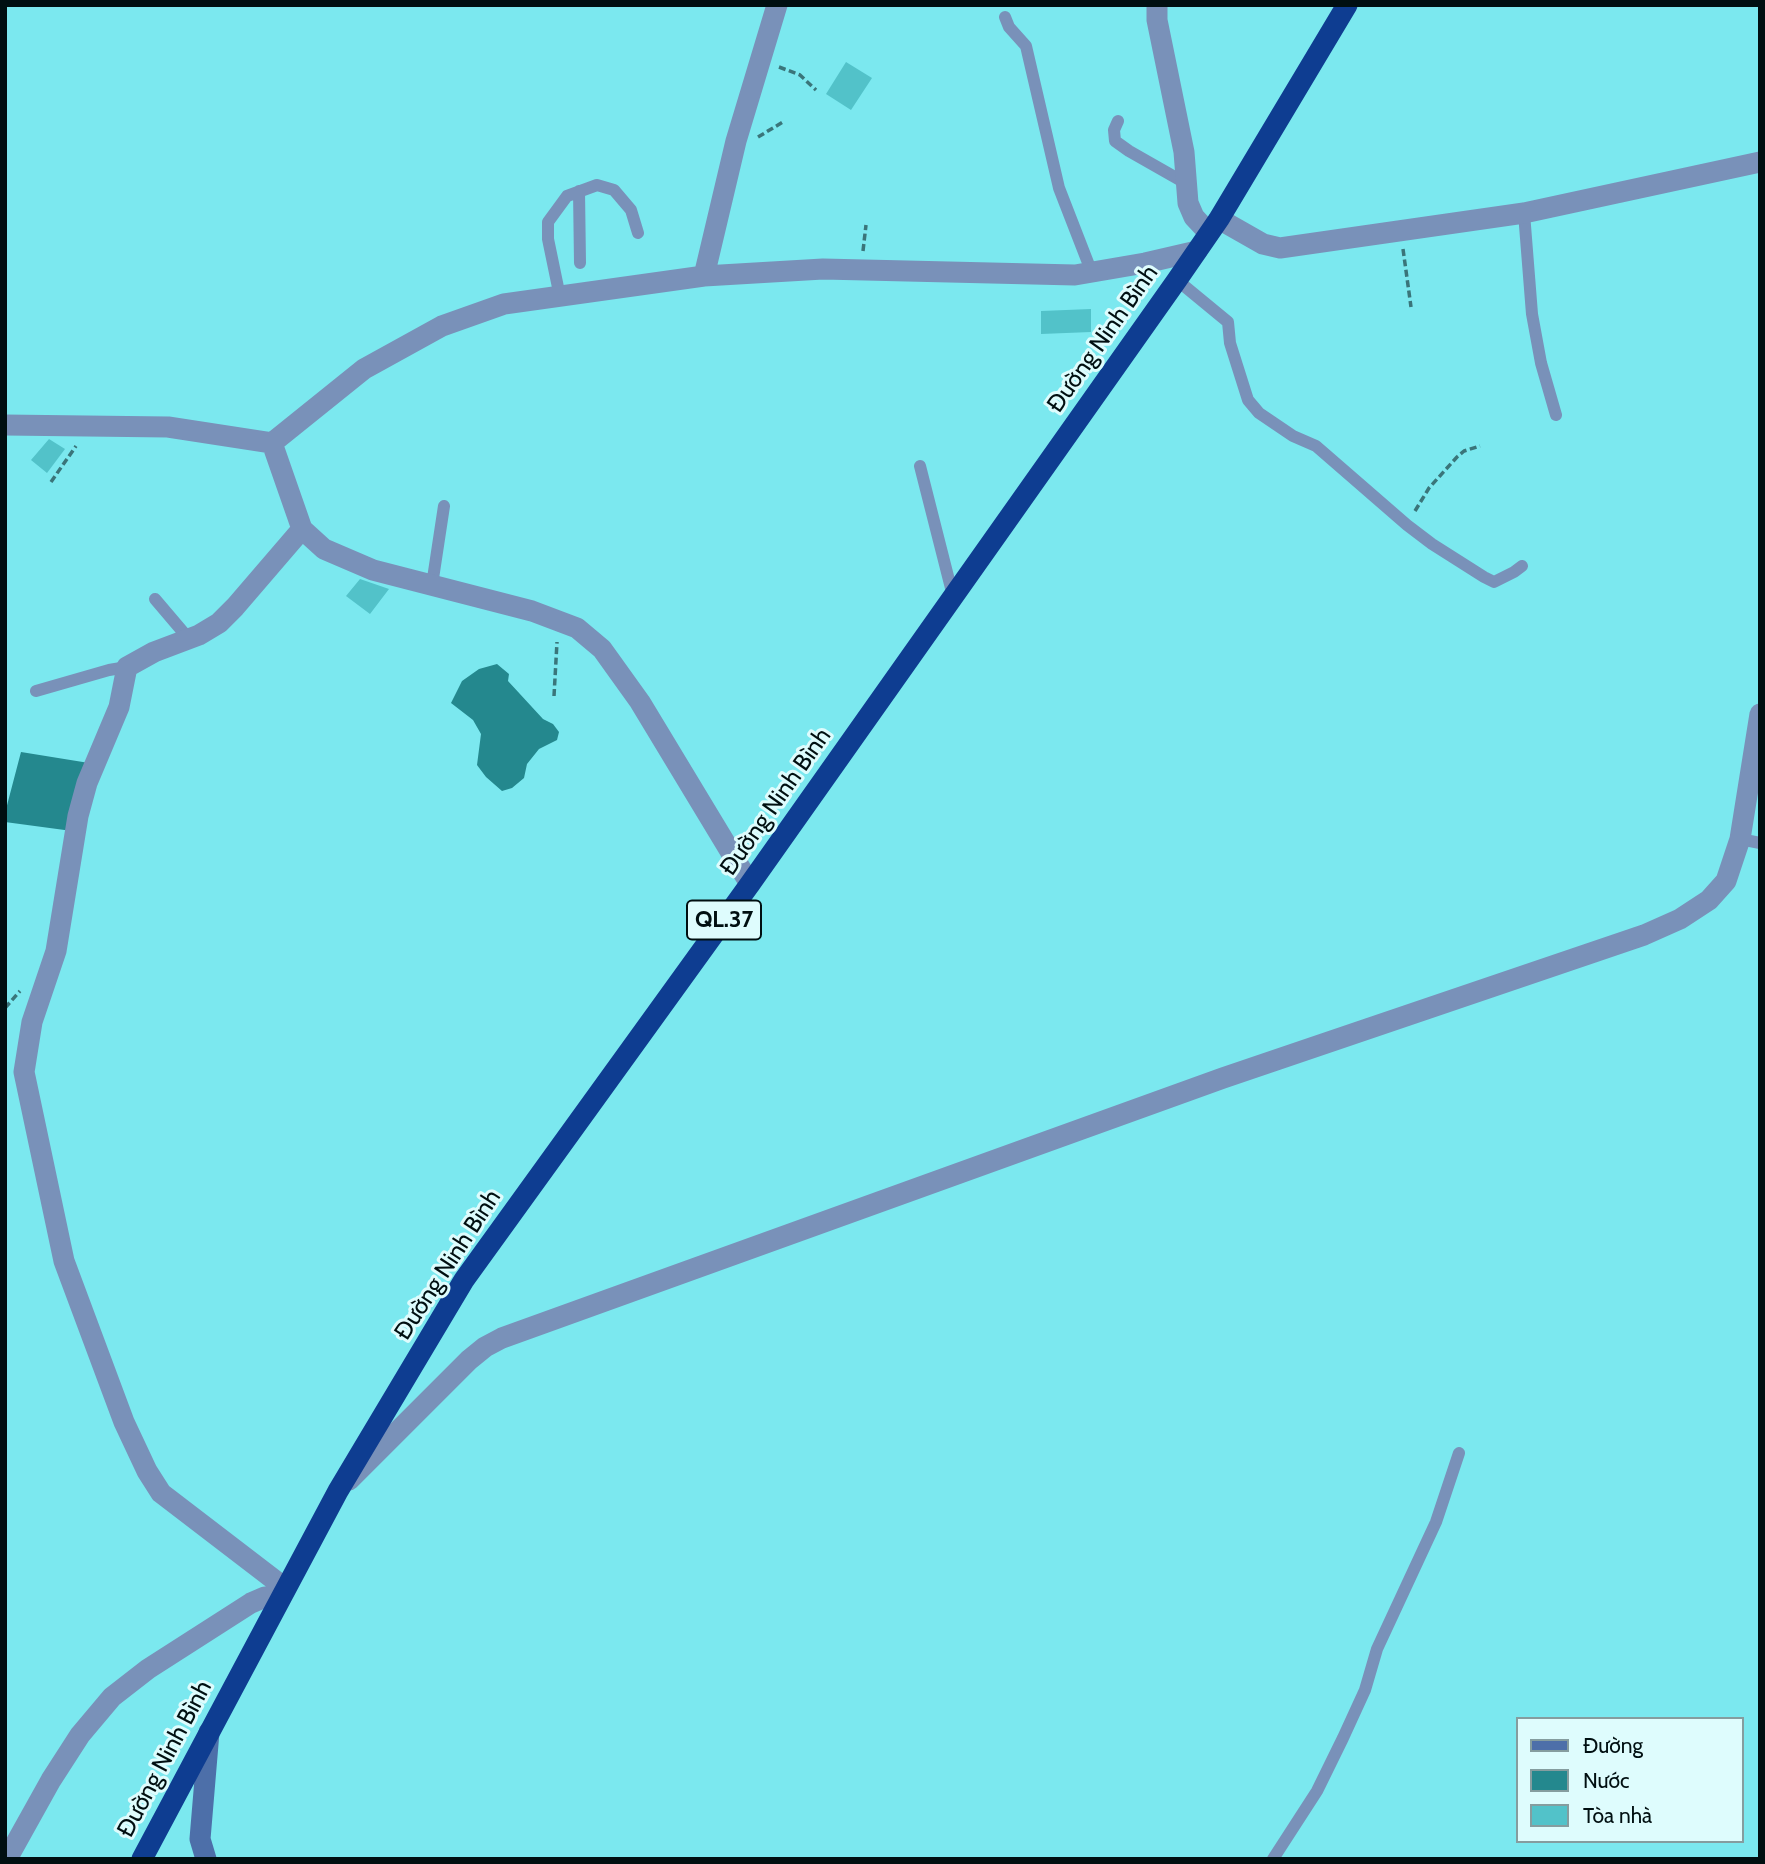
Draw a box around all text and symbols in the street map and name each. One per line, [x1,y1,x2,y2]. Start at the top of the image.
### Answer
street label: Đường Ninh Bình [1041,260,1165,418]
street label: Đường Ninh Bình [714,723,838,881]
road number: QL.37 [687,900,761,939]
street label: Đường Ninh Bình [389,1184,507,1346]
street label: Đường Ninh Bình [112,1676,218,1842]
legend [1516,1717,1744,1843]
text: Đường [1583,1733,1643,1758]
text: Nước [1583,1768,1630,1793]
text: Tòa nhà [1583,1803,1652,1828]

